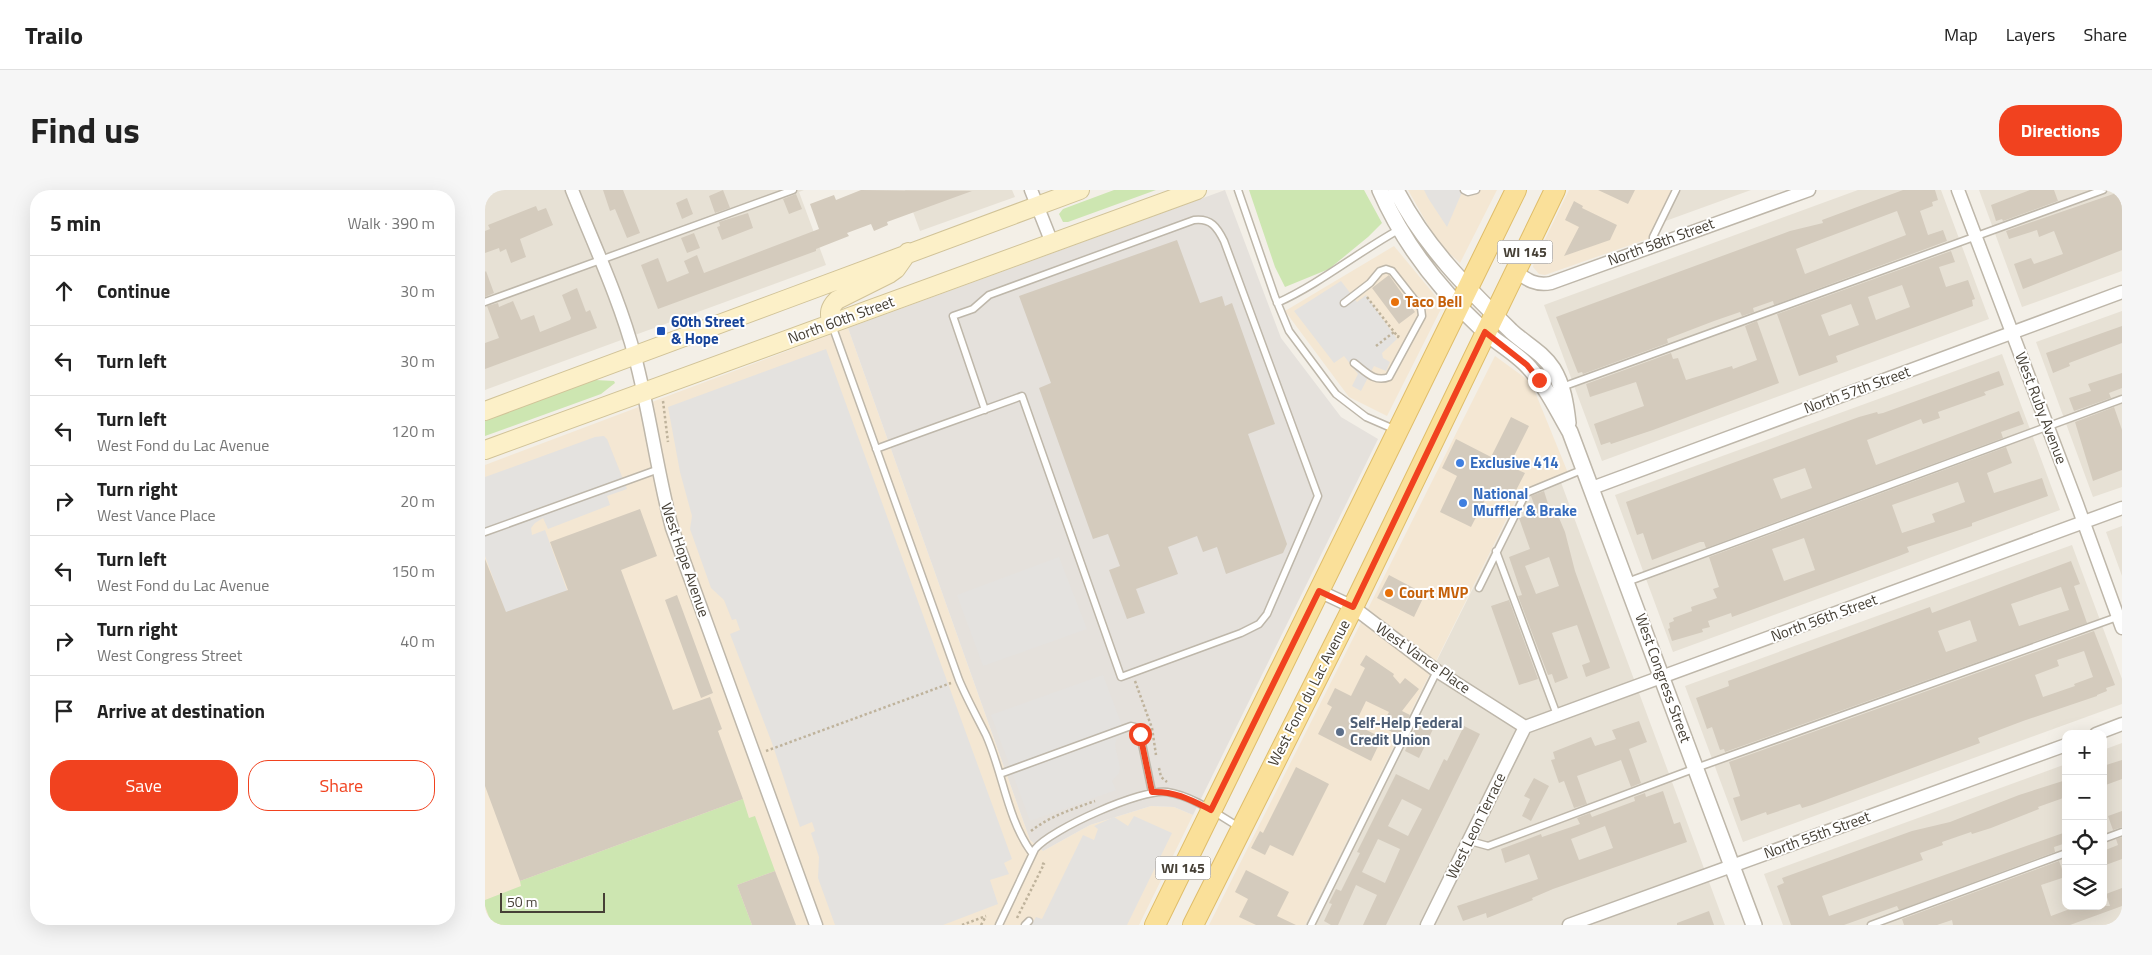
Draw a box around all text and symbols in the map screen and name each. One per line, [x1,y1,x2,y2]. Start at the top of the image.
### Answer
text: Trailo [25,17,83,53]
text: Map [1944,21,1978,48]
text: Layers [2006,21,2055,48]
text: Share [2083,21,2127,48]
text: Find us [30,103,140,157]
button: Directions [1999,105,2122,156]
text: 5 min [50,207,101,239]
text: Walk · 390 m [347,211,435,235]
street label: North 58th Street [1604,211,1718,271]
road number: WI 145 [1497,241,1553,264]
text: Continue [97,276,170,305]
icon: ahead [50,277,78,305]
text: 30 m [400,279,435,303]
street label: North 60th Street [784,289,898,349]
place label: Taco Bell [1405,290,1462,313]
marker: Taco Bell [1389,296,1401,308]
place label: 60th Street & Hope [671,310,745,350]
marker: 60th Street & Hope [655,325,667,337]
text: Turn left [97,346,167,375]
icon: left [50,347,78,375]
street label: West Ruby Avenue [2009,348,2073,467]
text: 30 m [400,349,435,373]
street label: North 57th Street [1800,359,1914,419]
route end [1528,369,1551,392]
text: Turn left [97,404,167,433]
icon: left [50,417,78,445]
text: 120 m [391,419,435,443]
text: West Fond du Lac Avenue [97,433,269,457]
place label: Exclusive 414 [1470,451,1559,474]
marker: Exclusive 414 [1454,457,1466,469]
text: Turn right [97,474,178,503]
place label: National Muffler & Brake [1473,482,1577,522]
icon: right [50,487,78,515]
text: 20 m [400,489,435,513]
marker: National Muffler & Brake [1457,497,1469,509]
street label: West Hope Avenue [655,499,716,620]
text: West Vance Place [97,503,216,527]
text: Turn left [97,544,167,573]
icon: left [50,557,78,585]
text: 150 m [391,559,435,583]
text: West Fond du Lac Avenue [97,573,269,597]
place label: Court MVP [1399,581,1469,604]
marker: Court MVP [1383,587,1395,599]
street label: North 56th Street [1767,587,1881,647]
street label: West Congress Street [1629,610,1698,747]
text: Turn right [97,614,178,643]
street label: West Fond du Lac Avenue [1262,616,1355,770]
street label: West Vance Place [1371,616,1475,699]
icon: right [50,627,78,655]
text: 40 m [400,629,435,653]
text: West Congress Street [97,643,242,667]
text: Arrive at destination [97,696,265,725]
icon: arrive [50,697,78,725]
place label: Self-Help Federal Credit Union [1350,711,1463,751]
route start [1129,723,1152,746]
marker: Self-Help Federal Credit Union [1334,726,1346,738]
map controls [2062,730,2107,910]
button: + [2062,730,2107,775]
button: Save [50,760,238,811]
button: Share [248,760,435,811]
street label: West Leon Terrace [1440,769,1511,883]
button: − [2062,775,2107,820]
street label: North 55th Street [1760,804,1874,864]
button: locate [2062,820,2107,865]
road number: WI 145 [1155,856,1211,880]
button: layers [2062,865,2107,910]
scale bar [500,890,605,913]
text: 50 m [507,891,537,912]

